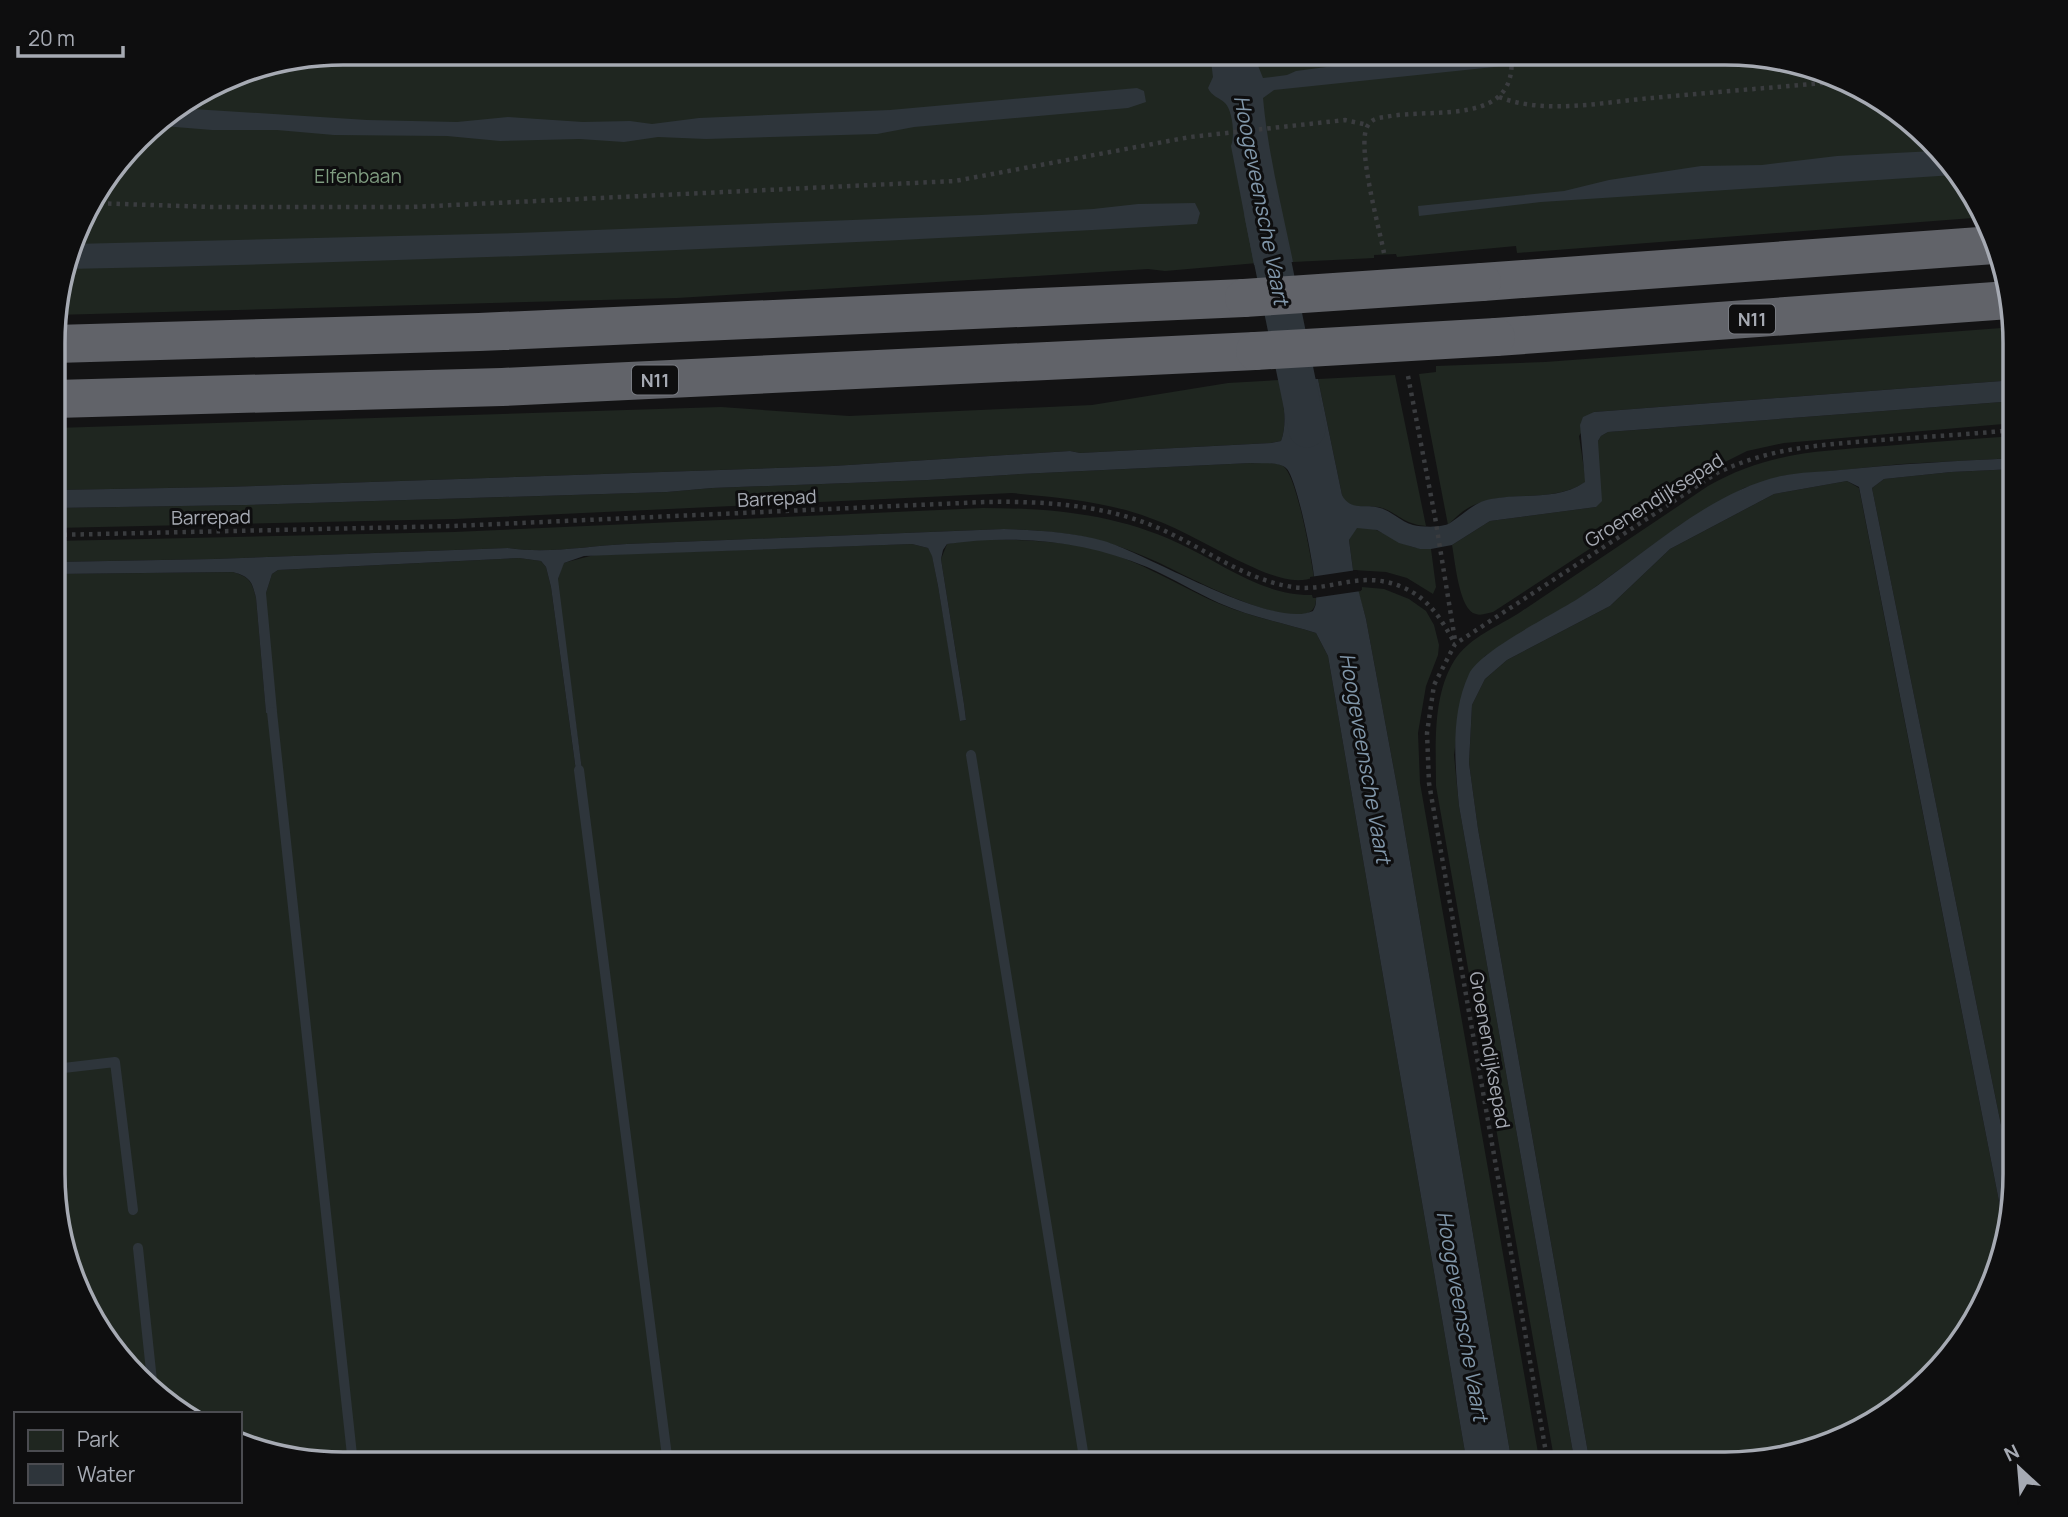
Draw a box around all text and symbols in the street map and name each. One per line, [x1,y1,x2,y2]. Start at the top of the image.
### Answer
scale bar [18,14,122,58]
text: 20 m [28,24,75,52]
water label: Hoogeveensche Vaart [1228,93,1297,310]
park label: Elfenbaan [314,163,402,189]
road number: N11 [1729,304,1775,334]
road number: N11 [632,366,678,394]
street label: Groenendijksepad [1580,447,1728,553]
street label: Barrepad [737,483,817,513]
street label: Barrepad [171,503,251,531]
water label: Hoogeveensche Vaart [1334,651,1399,868]
street label: Groenendijksepad [1463,969,1517,1131]
water label: Hoogeveensche Vaart [1431,1209,1496,1426]
legend [14,1412,242,1503]
text: Park [77,1425,119,1453]
north arrow [1984,1433,2054,1503]
text: N [2000,1438,2023,1467]
text: Water [77,1460,136,1488]

